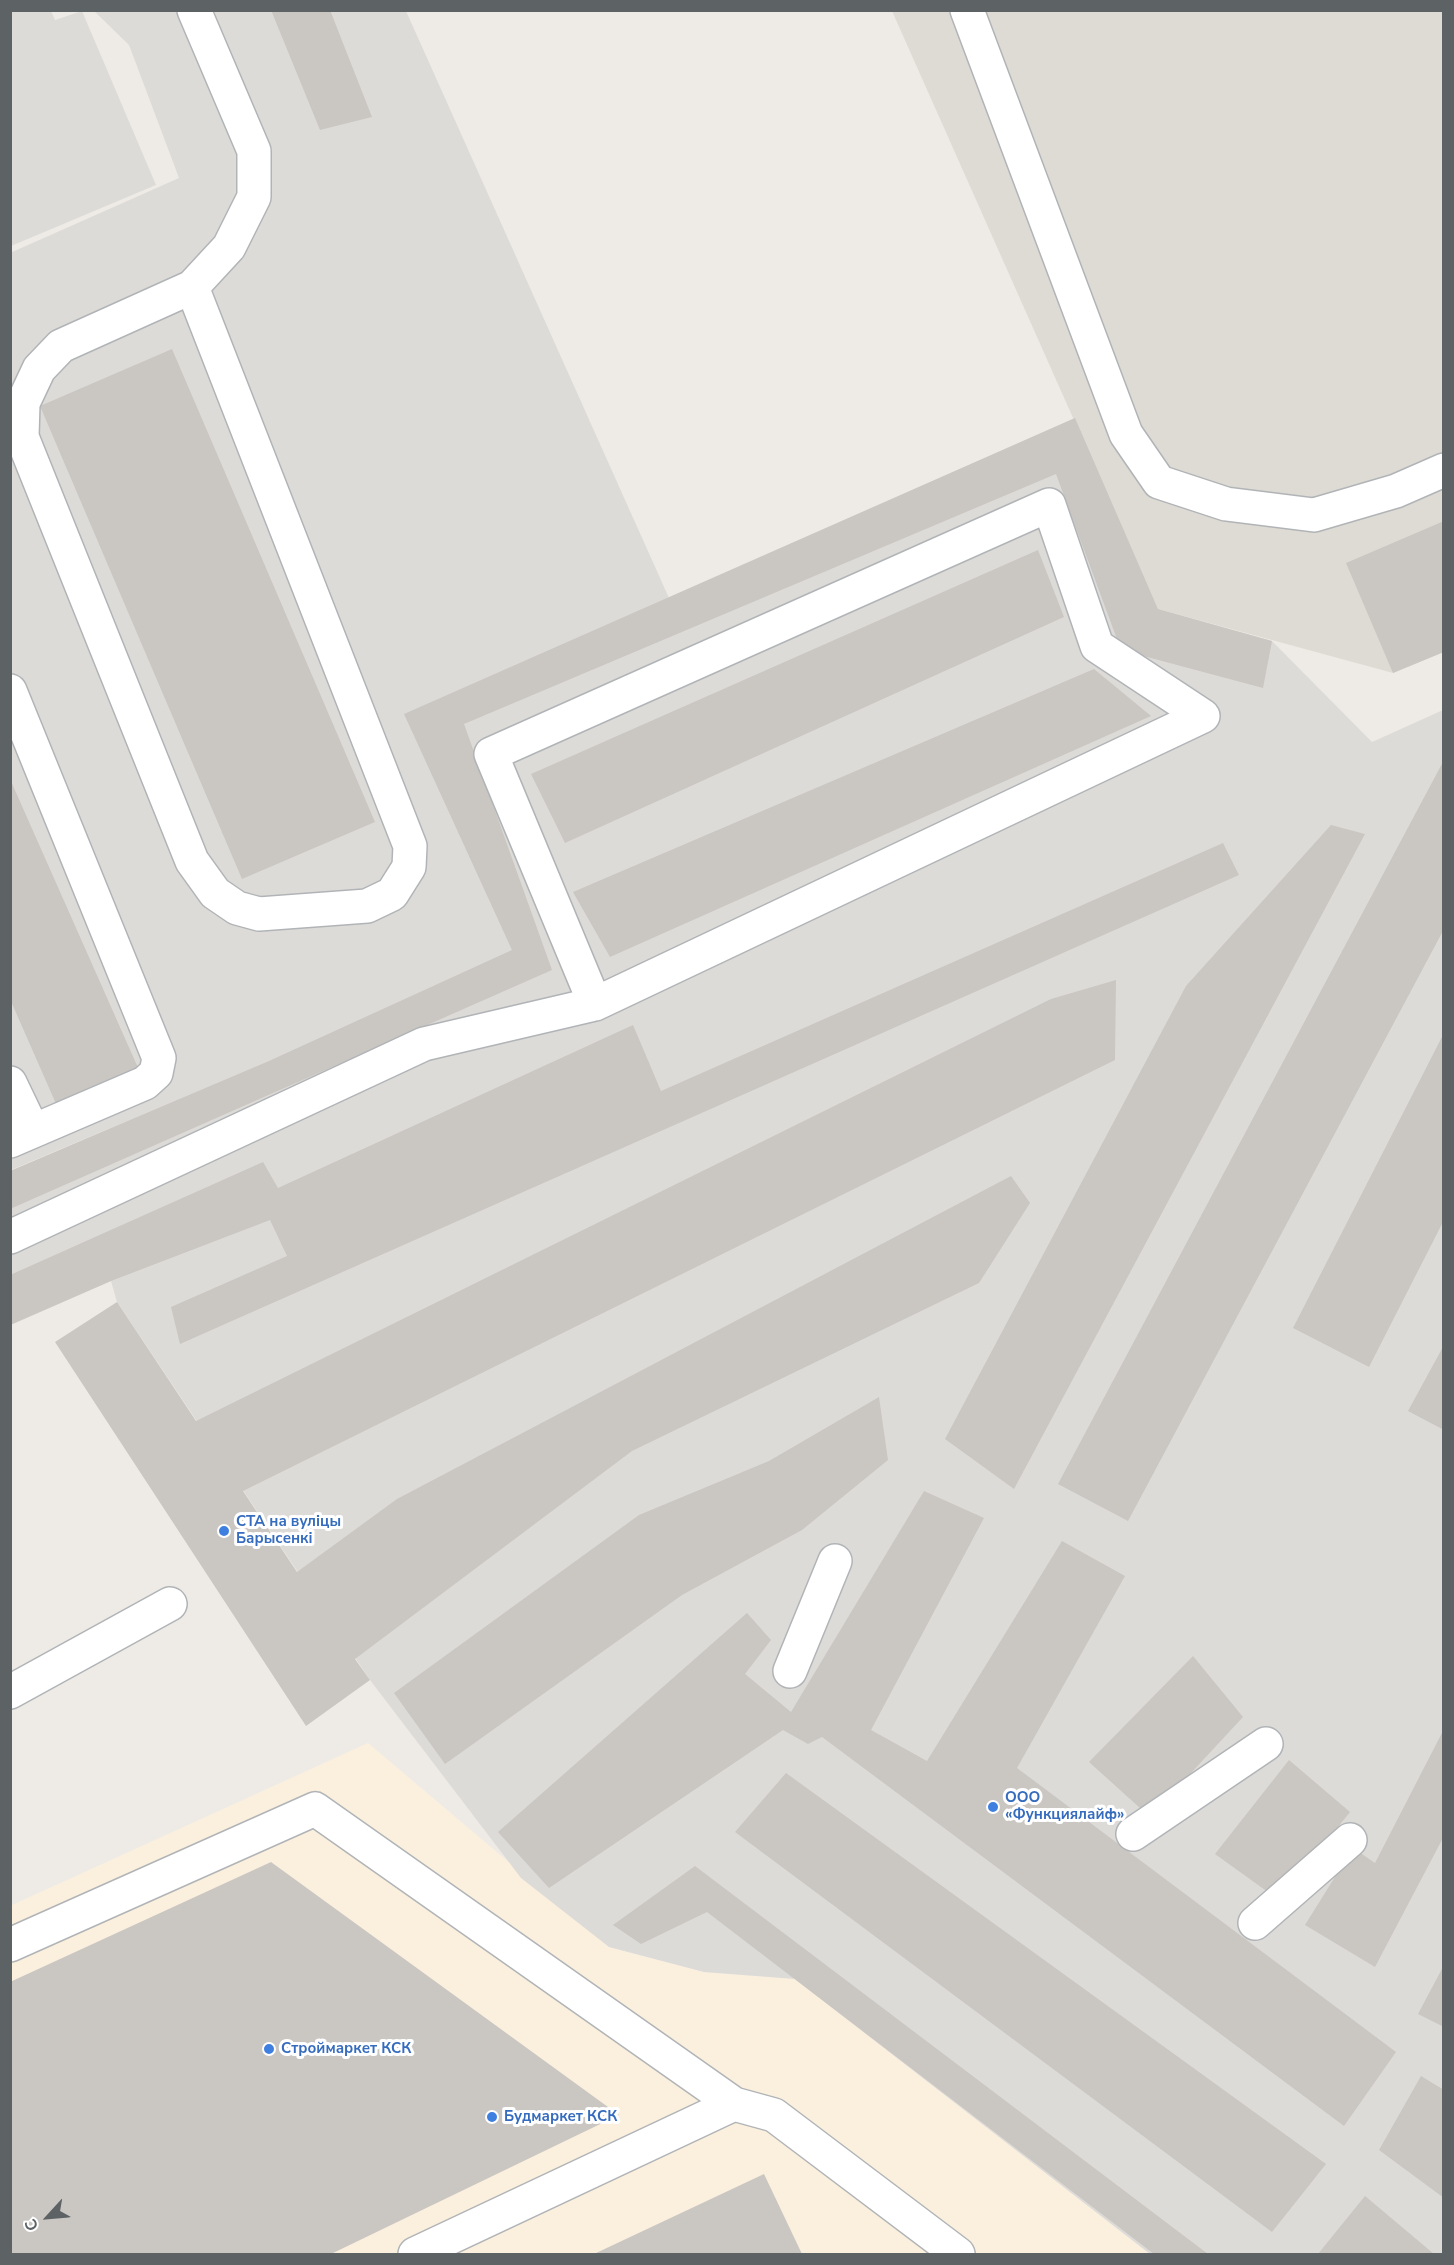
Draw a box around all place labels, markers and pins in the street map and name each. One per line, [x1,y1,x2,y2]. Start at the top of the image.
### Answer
place label: СТА на вуліцы Барысенкі [236,1513,341,1548]
marker: СТА на вуліцы Барысенкі [217,1524,231,1538]
place label: ООО «Функциялайф» [1005,1789,1125,1824]
marker: ООО «Функциялайф» [986,1800,1000,1814]
place label: Строймаркет КСК [281,2040,411,2058]
marker: Строймаркет КСК [262,2042,276,2056]
place label: Будмаркет КСК [504,2108,617,2126]
marker: Будмаркет КСК [485,2110,499,2124]

